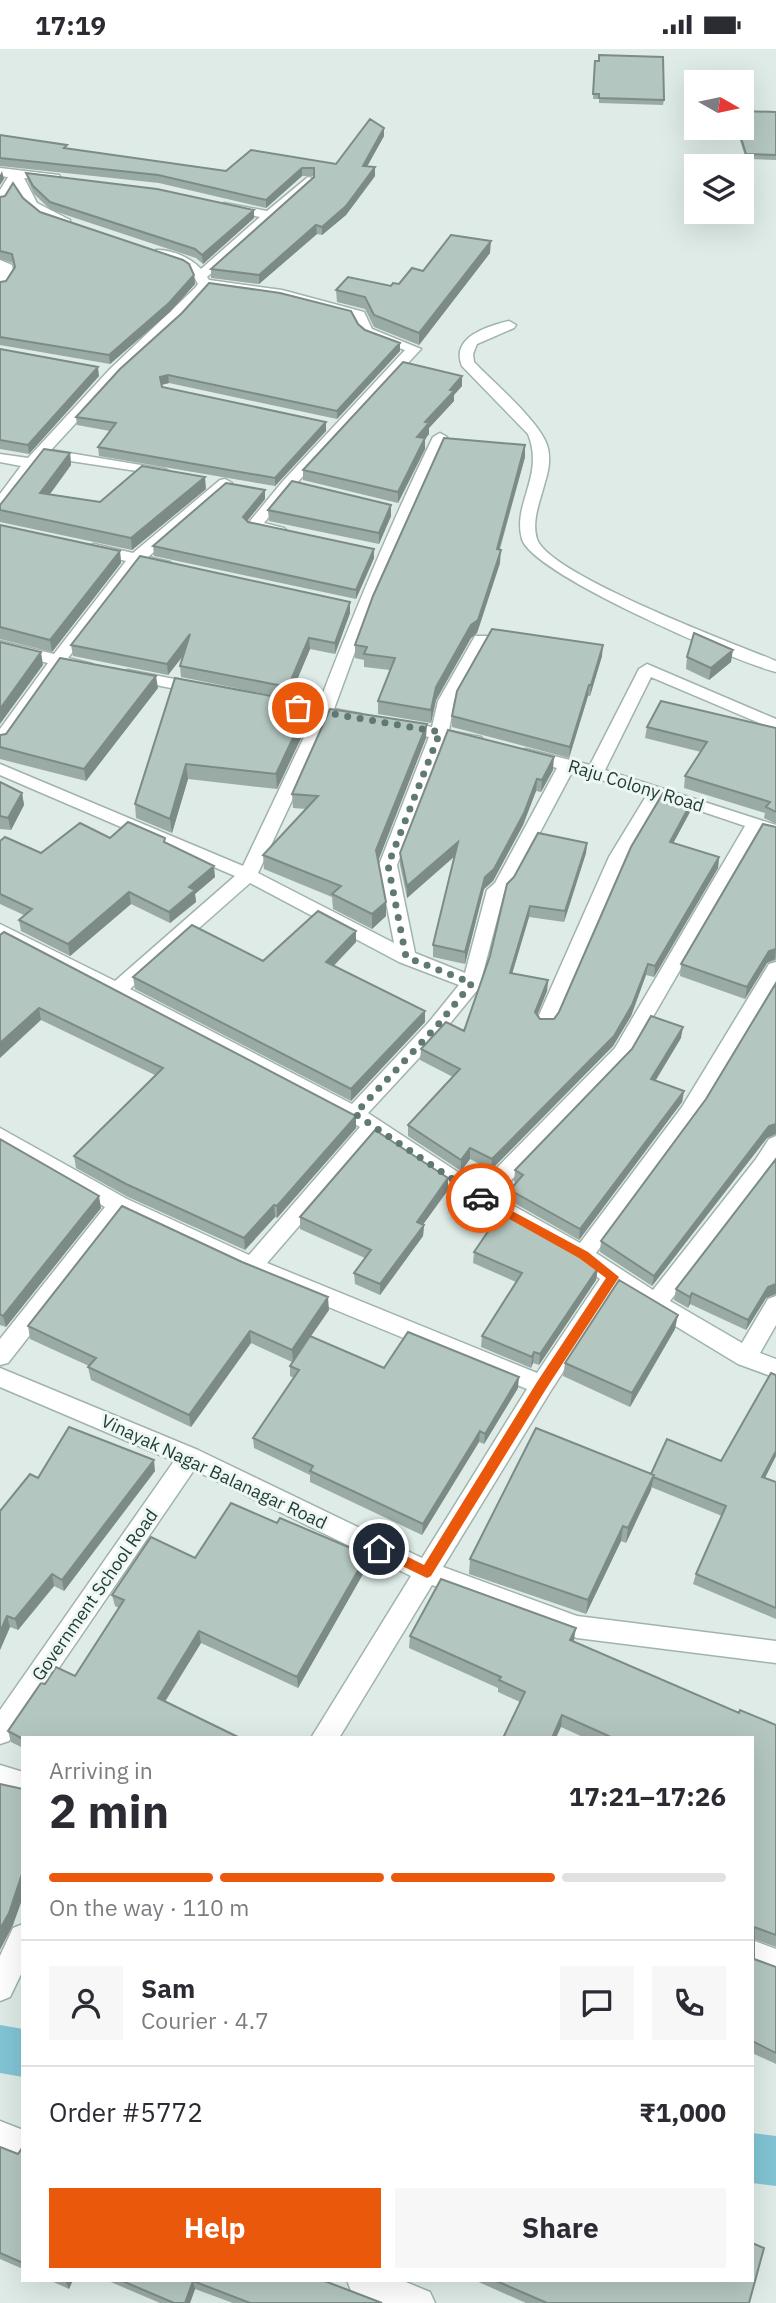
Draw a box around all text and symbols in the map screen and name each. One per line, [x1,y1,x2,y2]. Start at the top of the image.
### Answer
text: 17:19 [35,8,106,42]
north arrow [684,70,754,140]
map controls [684,70,754,224]
button: layers [684,154,754,224]
pin [268,678,328,738]
icon: bag [279,689,317,727]
street label: Raju Colony Road [565,754,707,817]
courier [446,1163,516,1233]
icon: car [462,1179,500,1217]
street label: Vinayak Nagar Balanagar Road [98,1409,331,1534]
street label: Government School Road [26,1504,163,1685]
pin [349,1519,409,1579]
icon: home [360,1530,398,1568]
text: Arriving in [49,1755,153,1785]
text: 17:21–17:26 [569,1779,726,1813]
text: 2 min [49,1781,169,1841]
text: On the way · 110 m [49,1892,249,1922]
button: person [49,1966,123,2040]
button: chat [560,1966,634,2040]
button: phone [652,1966,726,2040]
text: Sam [141,1971,195,2005]
text: Courier · 4.7 [141,2005,269,2035]
text: Order #5772 [49,2095,203,2129]
text: ₹1,000 [639,2095,726,2129]
button: Help [49,2188,381,2268]
button: Share [395,2188,726,2268]

